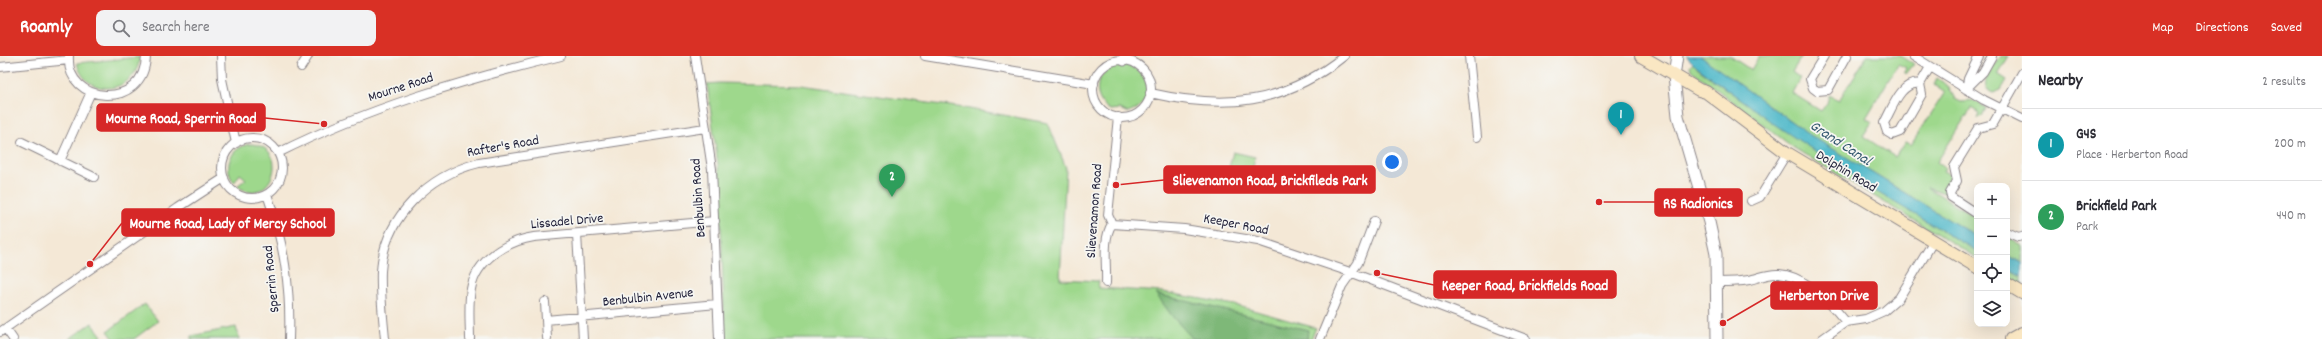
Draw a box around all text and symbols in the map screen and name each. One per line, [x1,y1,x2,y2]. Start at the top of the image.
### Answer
search box [96,10,376,46]
text: Roamly [20,15,72,42]
icon: search [110,17,132,39]
text: Search here [142,17,210,39]
text: Map [2152,18,2174,38]
text: Directions [2196,18,2249,38]
text: Saved [2271,18,2302,38]
street label: Mourne Road [366,68,436,108]
text: Nearby [2038,70,2082,94]
text: 2 results [2262,73,2306,92]
pin: 1 [1608,102,1634,135]
callout: Mourne Road, Sperrin Road [97,104,265,131]
text: Mourne Road, Sperrin Road [105,109,257,131]
water label: Grand Canal [1805,116,1876,173]
text: G4S [2076,124,2096,146]
street label: Rafter's Road [465,131,541,163]
text: 1 [2050,135,2052,154]
text: 200 m [2274,135,2306,154]
street label: Dolphin Road [1812,146,1880,198]
text: Place · Herberton Road [2076,146,2188,165]
your location [1382,152,1402,172]
street label: Benbulbin Road [686,158,712,238]
street label: Slievenamon Road [1082,163,1108,259]
pin: 2 [879,164,905,197]
callout: Slievenamon Road, Brickfileds Park [1164,166,1375,193]
text: Slievenamon Road, Brickfileds Park [1172,171,1368,193]
map controls [1974,183,2010,327]
button: + [1974,183,2010,219]
callout: RS Radionics [1655,189,1742,216]
text: RS Radionics [1663,194,1733,216]
text: Brickfield Park [2076,196,2157,218]
text: 2 [2048,207,2054,226]
text: 440 m [2276,207,2306,226]
callout: Mourne Road, Lady of Mercy School [122,209,334,236]
street label: Lissadel Drive [530,209,604,235]
street label: Keeper Road [1202,209,1270,241]
text: Mourne Road, Lady of Mercy School [130,214,327,236]
text: Park [2076,218,2098,237]
button: − [1974,219,2010,255]
street label: Sperrin Road [259,244,285,314]
button: locate [1974,255,2010,291]
callout: Keeper Road, Brickfields Road [1434,271,1616,298]
text: Keeper Road, Brickfields Road [1442,276,1608,298]
callout: Herberton Drive [1771,282,1877,309]
street label: Benbulbin Avenue [602,283,694,313]
text: Herberton Drive [1779,286,1869,308]
button: layers [1974,291,2010,327]

